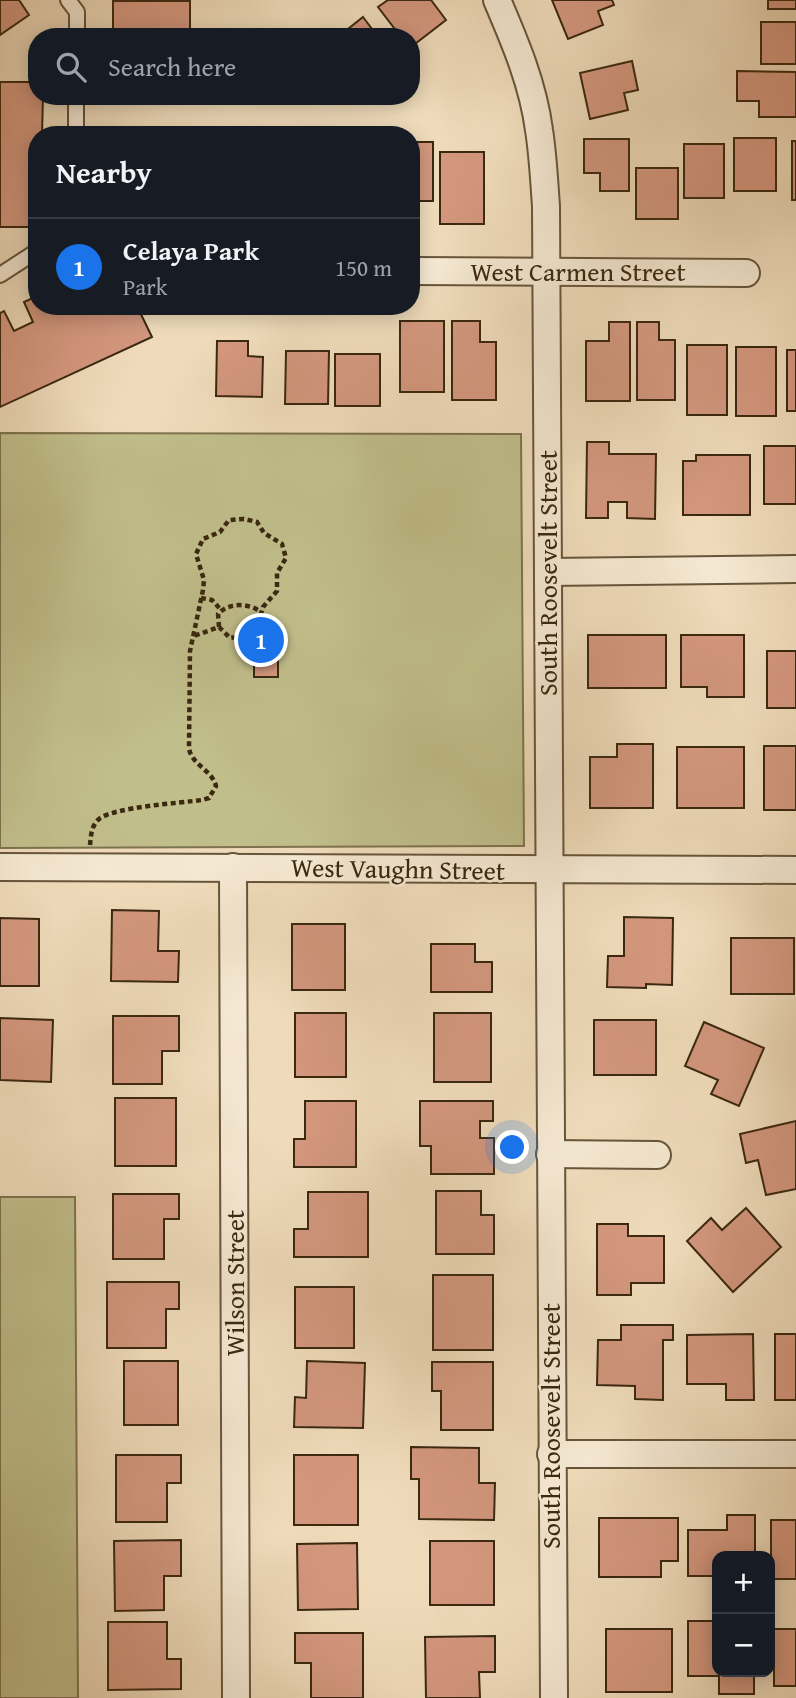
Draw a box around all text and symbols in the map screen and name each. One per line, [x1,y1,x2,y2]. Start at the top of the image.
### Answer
search box [28,28,420,105]
text: Search here [108,47,236,86]
icon: search [52,48,90,86]
text: Nearby [56,150,152,194]
text: Celaya Park [123,231,259,270]
text: 1 [73,251,85,284]
text: 150 m [335,251,392,284]
street label: West Carmen Street [470,252,686,291]
text: Park [123,270,167,303]
street label: South Roosevelt Street [528,450,567,696]
pin: 1 [238,614,284,666]
street label: West Vaughn Street [291,847,505,890]
your location [495,1130,529,1164]
street label: Wilson Street [215,1210,254,1356]
street label: South Roosevelt Street [531,1303,570,1549]
map controls [712,1551,775,1677]
button: + [712,1551,775,1614]
button: − [712,1614,775,1677]

